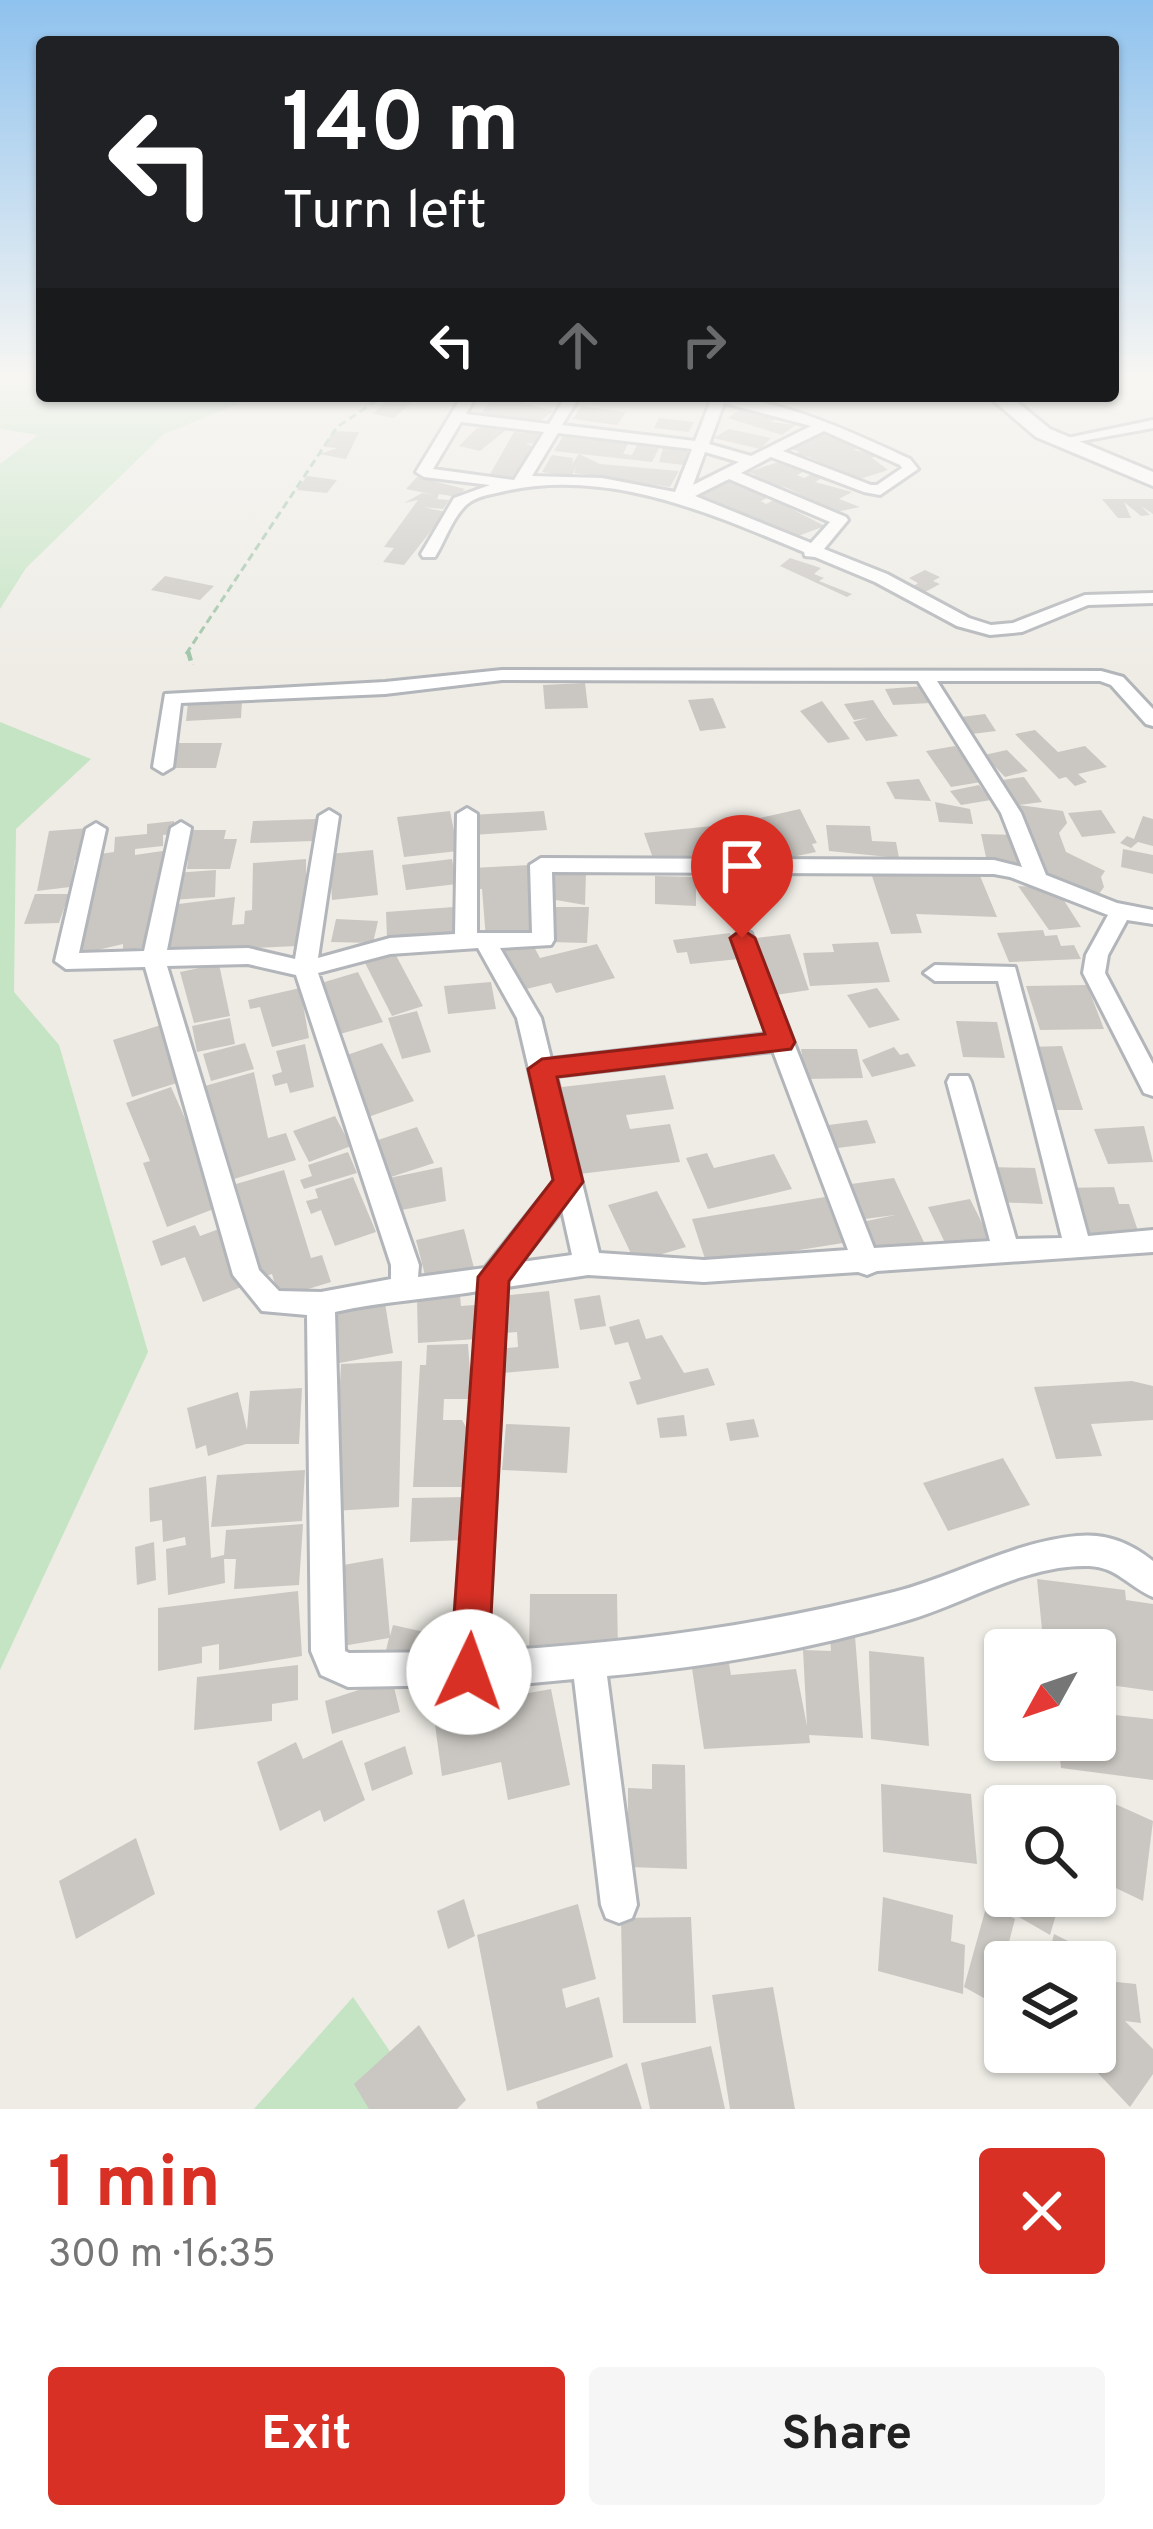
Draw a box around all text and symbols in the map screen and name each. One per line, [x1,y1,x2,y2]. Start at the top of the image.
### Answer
text: 140 m [282,75,519,181]
icon: left [84,84,240,240]
text: Turn left [282,179,487,248]
icon: left [419,312,485,378]
icon: ahead [545,312,611,378]
icon: right [671,312,737,378]
pin [691,815,793,938]
icon: arrive [709,833,775,899]
position arrow [406,1609,532,1735]
north arrow [984,1629,1116,1761]
map controls [984,1629,1116,2073]
button: search [984,1785,1116,1917]
button: layers [984,1941,1116,2073]
text: 1 min [48,2141,221,2233]
button: close [979,2148,1105,2274]
text: 300 m · 16:35 [48,2232,276,2281]
button: Exit [48,2367,565,2505]
button: Share [589,2367,1105,2505]

